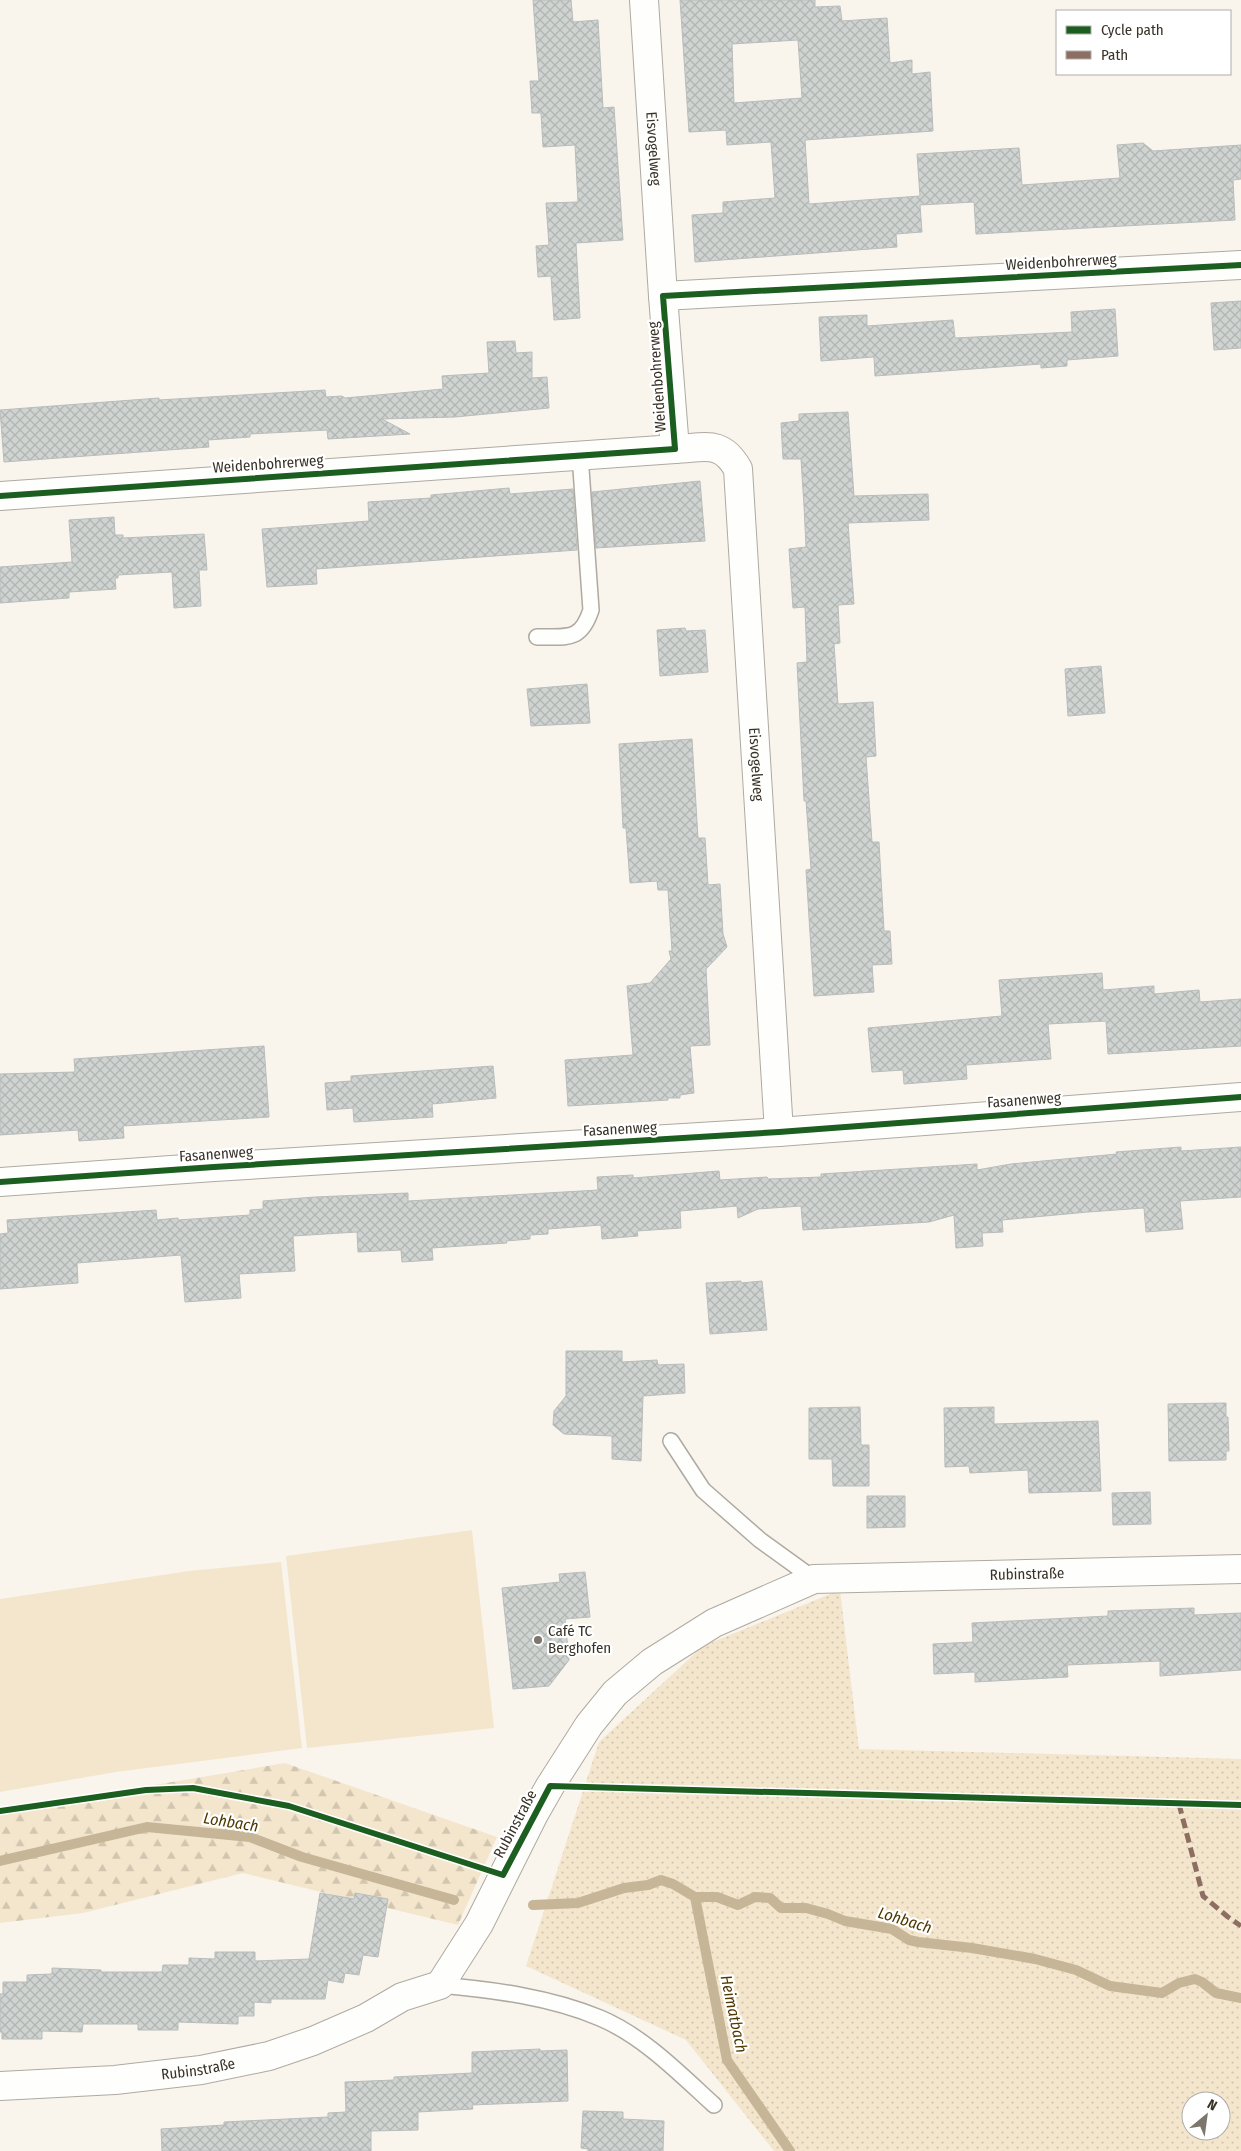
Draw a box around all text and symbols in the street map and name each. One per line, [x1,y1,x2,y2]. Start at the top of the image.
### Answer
legend [1056,10,1231,75]
text: Cycle path [1101,21,1164,39]
text: Path [1101,46,1128,64]
street label: Eisvogelweg [642,111,665,186]
street label: Weidenbohrerweg [1005,250,1117,274]
street label: Weidenbohrerweg [644,321,670,433]
street label: Weidenbohrerweg [212,451,324,477]
street label: Eisvogelweg [745,727,768,802]
street label: Fasanenweg [986,1088,1062,1112]
street label: Fasanenweg [583,1118,657,1140]
street label: Fasanenweg [178,1142,254,1166]
street label: Rubinstraße [989,1564,1064,1584]
place label: Café TC Berghofen [548,1622,611,1657]
marker: Café TC Berghofen [532,1634,544,1646]
street label: Rubinstraße [490,1787,540,1861]
water label: Lohbach [202,1808,260,1836]
water label: Lohbach [876,1903,934,1937]
water label: Heimatbach [716,1973,752,2055]
street label: Rubinstraße [160,2054,237,2084]
north arrow [1181,2091,1231,2141]
text: N [1204,2096,1220,2115]

